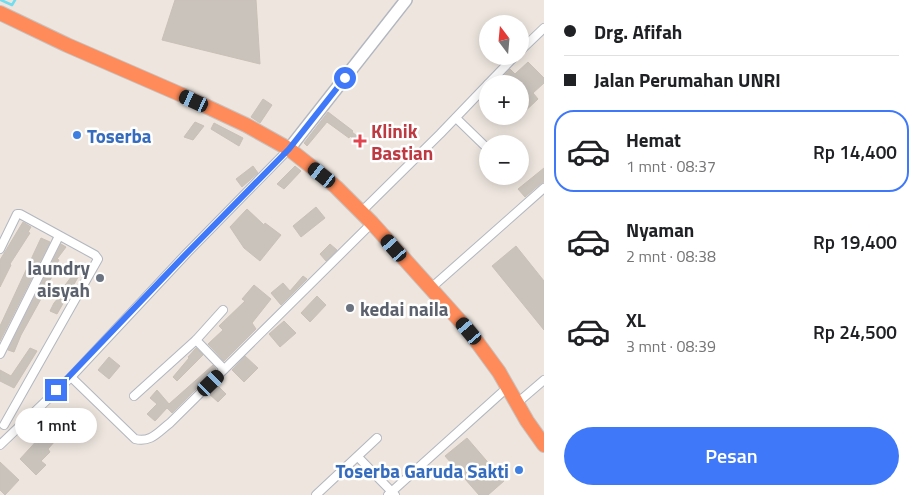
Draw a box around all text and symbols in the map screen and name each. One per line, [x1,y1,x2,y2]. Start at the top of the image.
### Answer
north arrow [479,15,529,65]
map controls [479,15,529,185]
text: Drg. Afifah [594,17,682,46]
text: Jalan Perumahan UNRI [594,65,781,94]
route start [334,67,356,89]
button: + [479,75,529,125]
car [177,88,210,114]
place label: Klinik Bastian [371,116,433,167]
place label: Toserba [87,121,152,150]
text: Hemat [626,125,681,154]
marker: Toserba [71,129,83,141]
icon: car [566,129,611,174]
marker: Klinik Bastian [353,134,367,148]
button: − [479,135,529,185]
text: Rp 14,400 [813,137,897,166]
text: 1 mnt · 08:37 [626,154,716,178]
car [305,160,338,190]
text: Nyaman [626,215,694,244]
icon: car [566,219,611,264]
text: Rp 19,400 [813,227,897,256]
car [378,232,409,264]
text: 2 mnt · 08:38 [626,244,716,268]
place label: laundry aisyah [27,253,90,304]
marker: laundry aisyah [94,272,106,284]
place label: kedai naila [360,294,449,323]
marker: kedai naila [344,302,356,314]
text: XL [626,305,646,334]
icon: car [566,309,611,354]
car [453,315,484,347]
text: Rp 24,500 [813,317,897,346]
text: 3 mnt · 08:39 [626,334,716,358]
car [194,367,227,399]
route end [45,379,67,401]
callout: 1 mnt [15,408,97,442]
text: 1 mnt [36,413,76,437]
button: Pesan [564,427,899,485]
place label: Toserba Garuda Sakti [335,456,509,485]
marker: Toserba Garuda Sakti [513,464,525,476]

